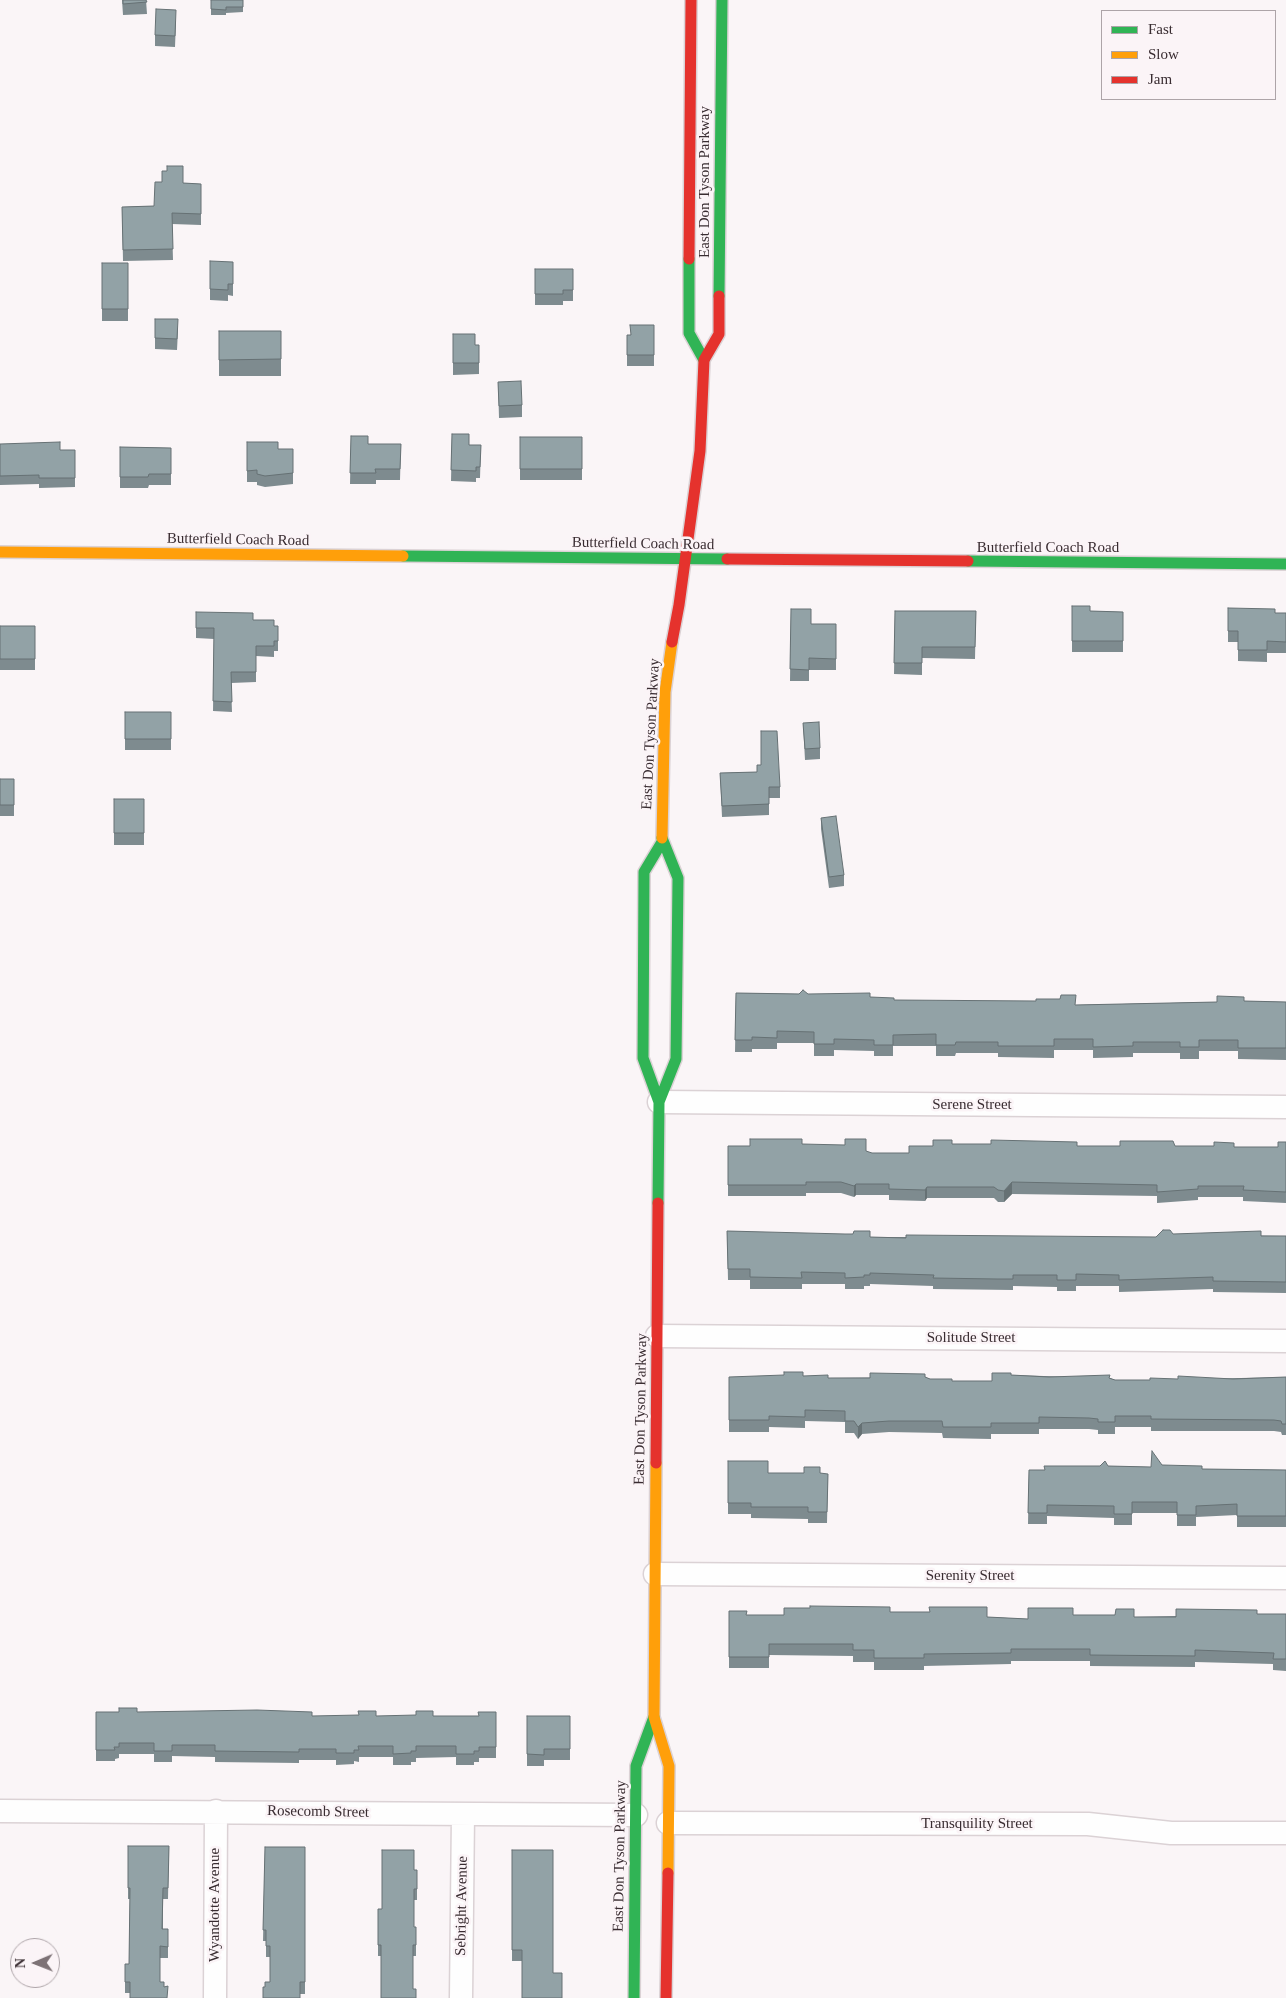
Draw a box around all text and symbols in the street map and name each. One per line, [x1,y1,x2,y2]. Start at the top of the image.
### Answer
legend [1101,10,1276,100]
text: Fast [1148,21,1173,37]
text: Slow [1148,46,1179,62]
text: Jam [1148,71,1172,87]
street label: East Don Tyson Parkway [696,106,714,258]
street label: Butterfield Coach Road [167,530,309,550]
street label: Butterfield Coach Road [572,534,714,554]
street label: Butterfield Coach Road [977,539,1119,557]
street label: East Don Tyson Parkway [638,658,664,810]
street label: Serene Street [932,1096,1012,1114]
street label: Solitude Street [927,1329,1015,1347]
street label: East Don Tyson Parkway [631,1333,651,1485]
street label: Serenity Street [926,1567,1014,1585]
street label: East Don Tyson Parkway [610,1780,630,1932]
street label: Rosecomb Street [267,1802,369,1822]
street label: Transquility Street [921,1815,1033,1833]
street label: Wyandotte Avenue [206,1848,224,1962]
street label: Sebright Avenue [452,1856,472,1956]
north arrow [10,1938,60,1988]
text: N [13,1958,28,1968]

